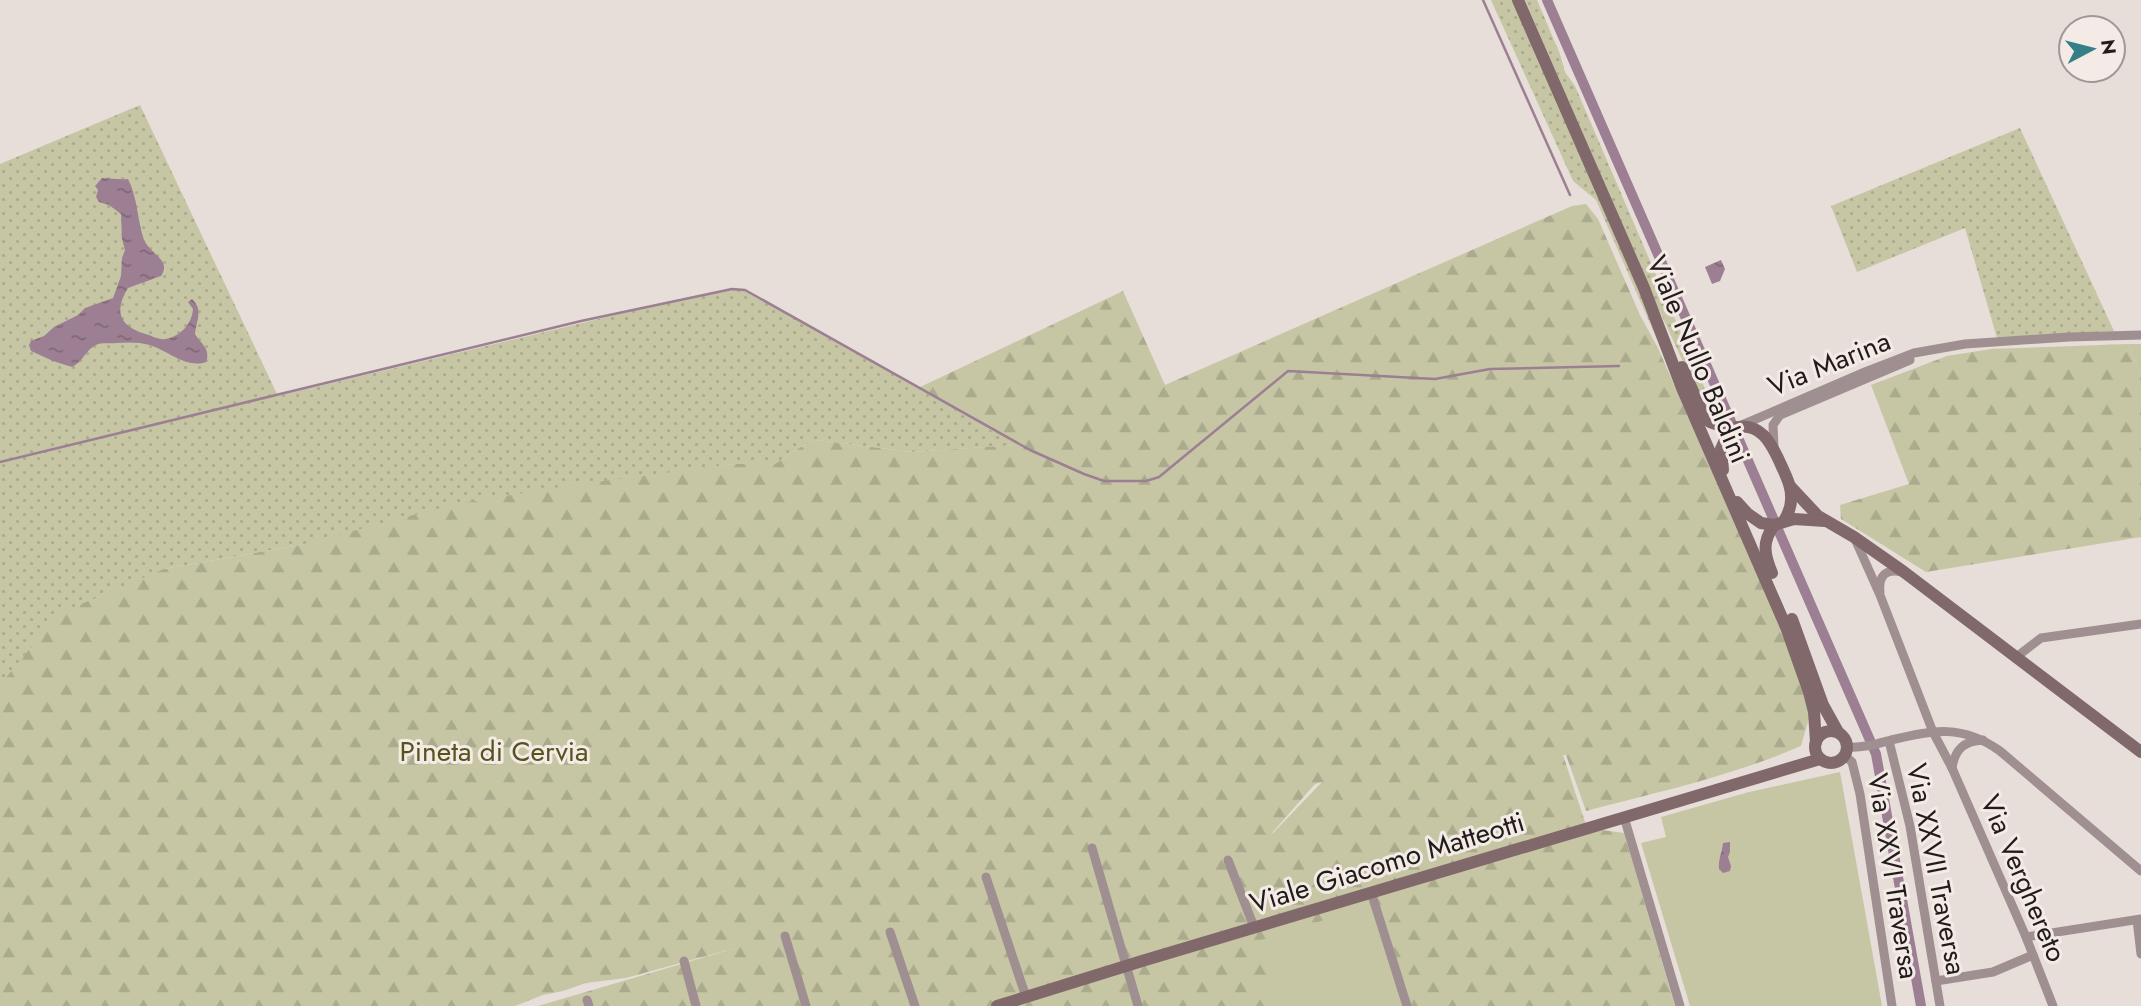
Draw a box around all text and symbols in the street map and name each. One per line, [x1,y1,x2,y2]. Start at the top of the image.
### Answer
north arrow [2057,14,2127,84]
text: N [2094,38,2123,56]
street label: Viale Nullo Baldini [1636,249,1761,469]
street label: Via Marina [1762,320,1897,407]
park label: Pineta di Cervia [399,731,589,772]
street label: Via XXVII Traversa [1896,760,1977,978]
street label: Via XXVI Traversa [1857,770,1930,982]
street label: Via Verghereto [1970,788,2077,968]
street label: Viale Giacomo Matteotti [1245,801,1529,924]

